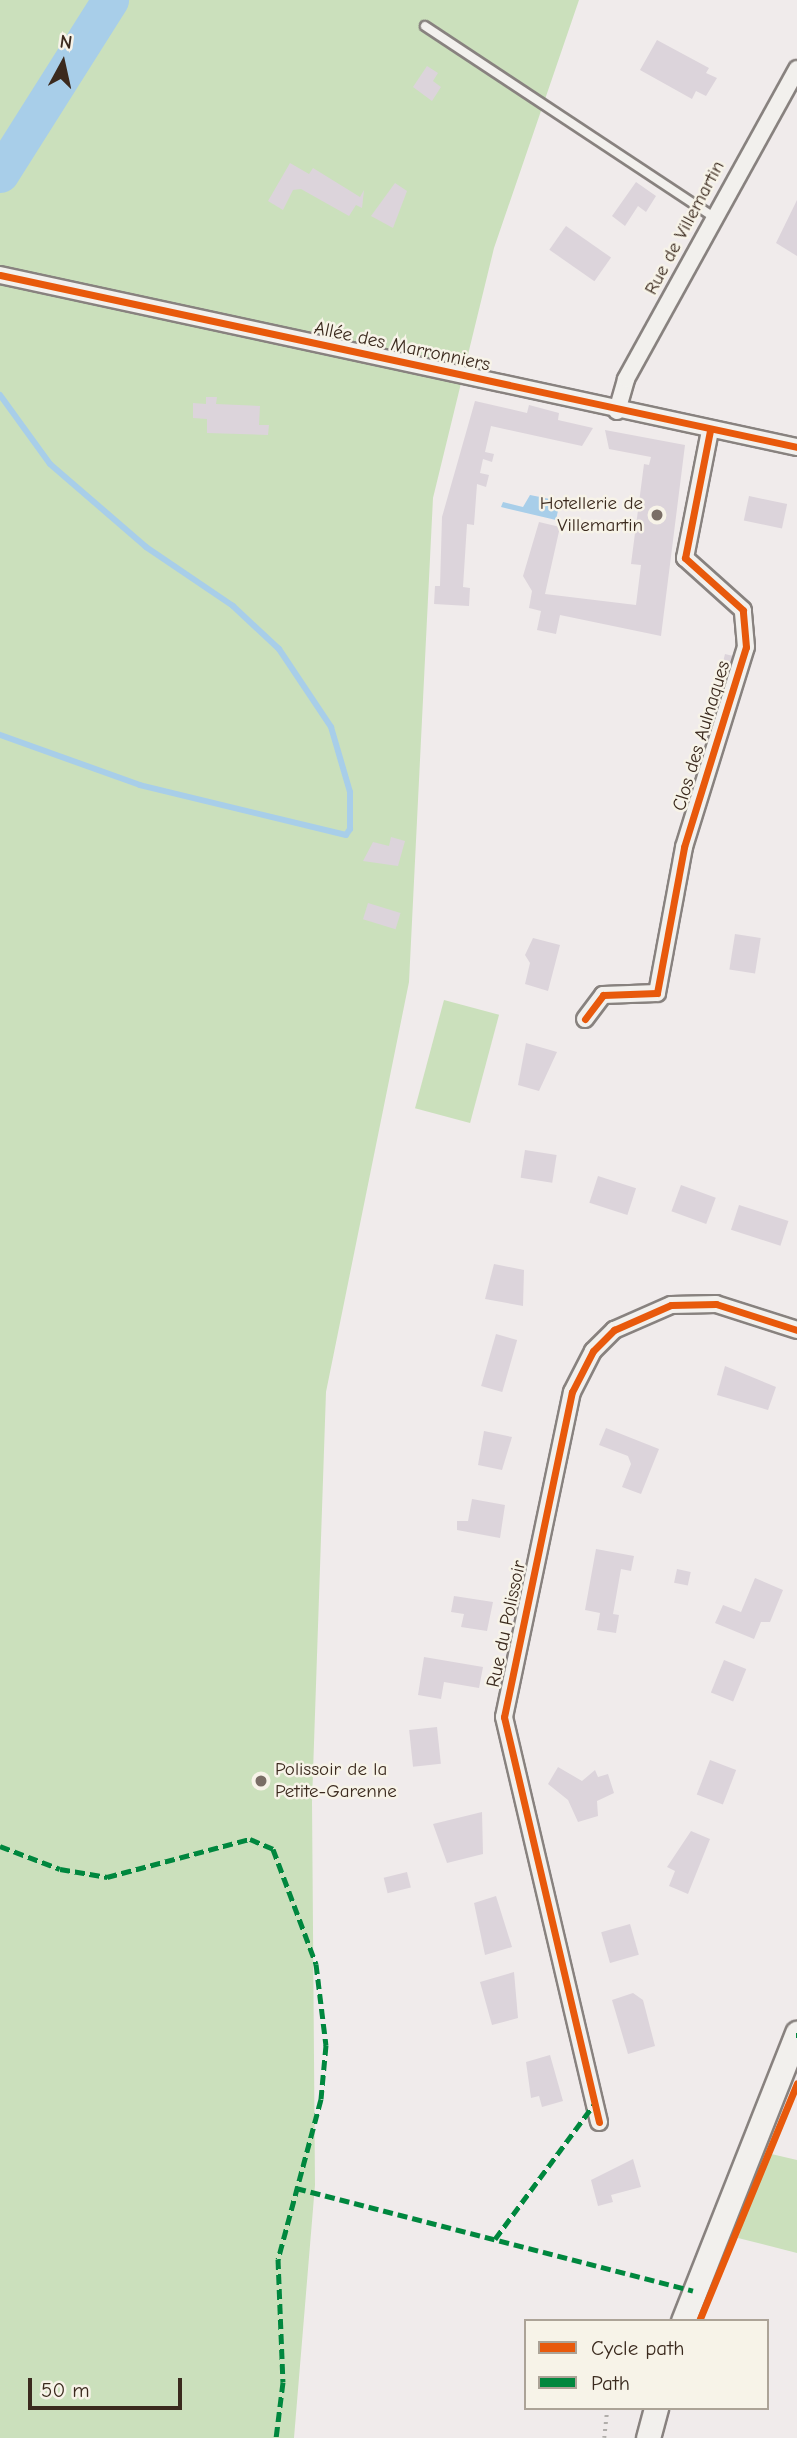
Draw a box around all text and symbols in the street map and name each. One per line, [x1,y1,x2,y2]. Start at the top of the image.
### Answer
north arrow [28,28,98,98]
text: N [58,30,74,54]
street label: Rue de Villemartin [640,157,730,299]
street label: Allée des Marronniers [312,317,492,377]
place label: Hotellerie de Villemartin [540,493,643,537]
marker: Hotellerie de Villemartin [649,507,665,523]
street label: Clos des Aulnaques [668,658,736,814]
street label: Rue du Polissoir [482,1559,532,1689]
place label: Polissoir de la Petite-Garenne [275,1759,397,1803]
marker: Polissoir de la Petite-Garenne [253,1773,269,1789]
legend [524,2319,769,2410]
text: Cycle path [591,2336,684,2360]
scale bar [32,2364,186,2408]
text: Path [591,2371,630,2395]
text: 50 m [41,2378,90,2402]

